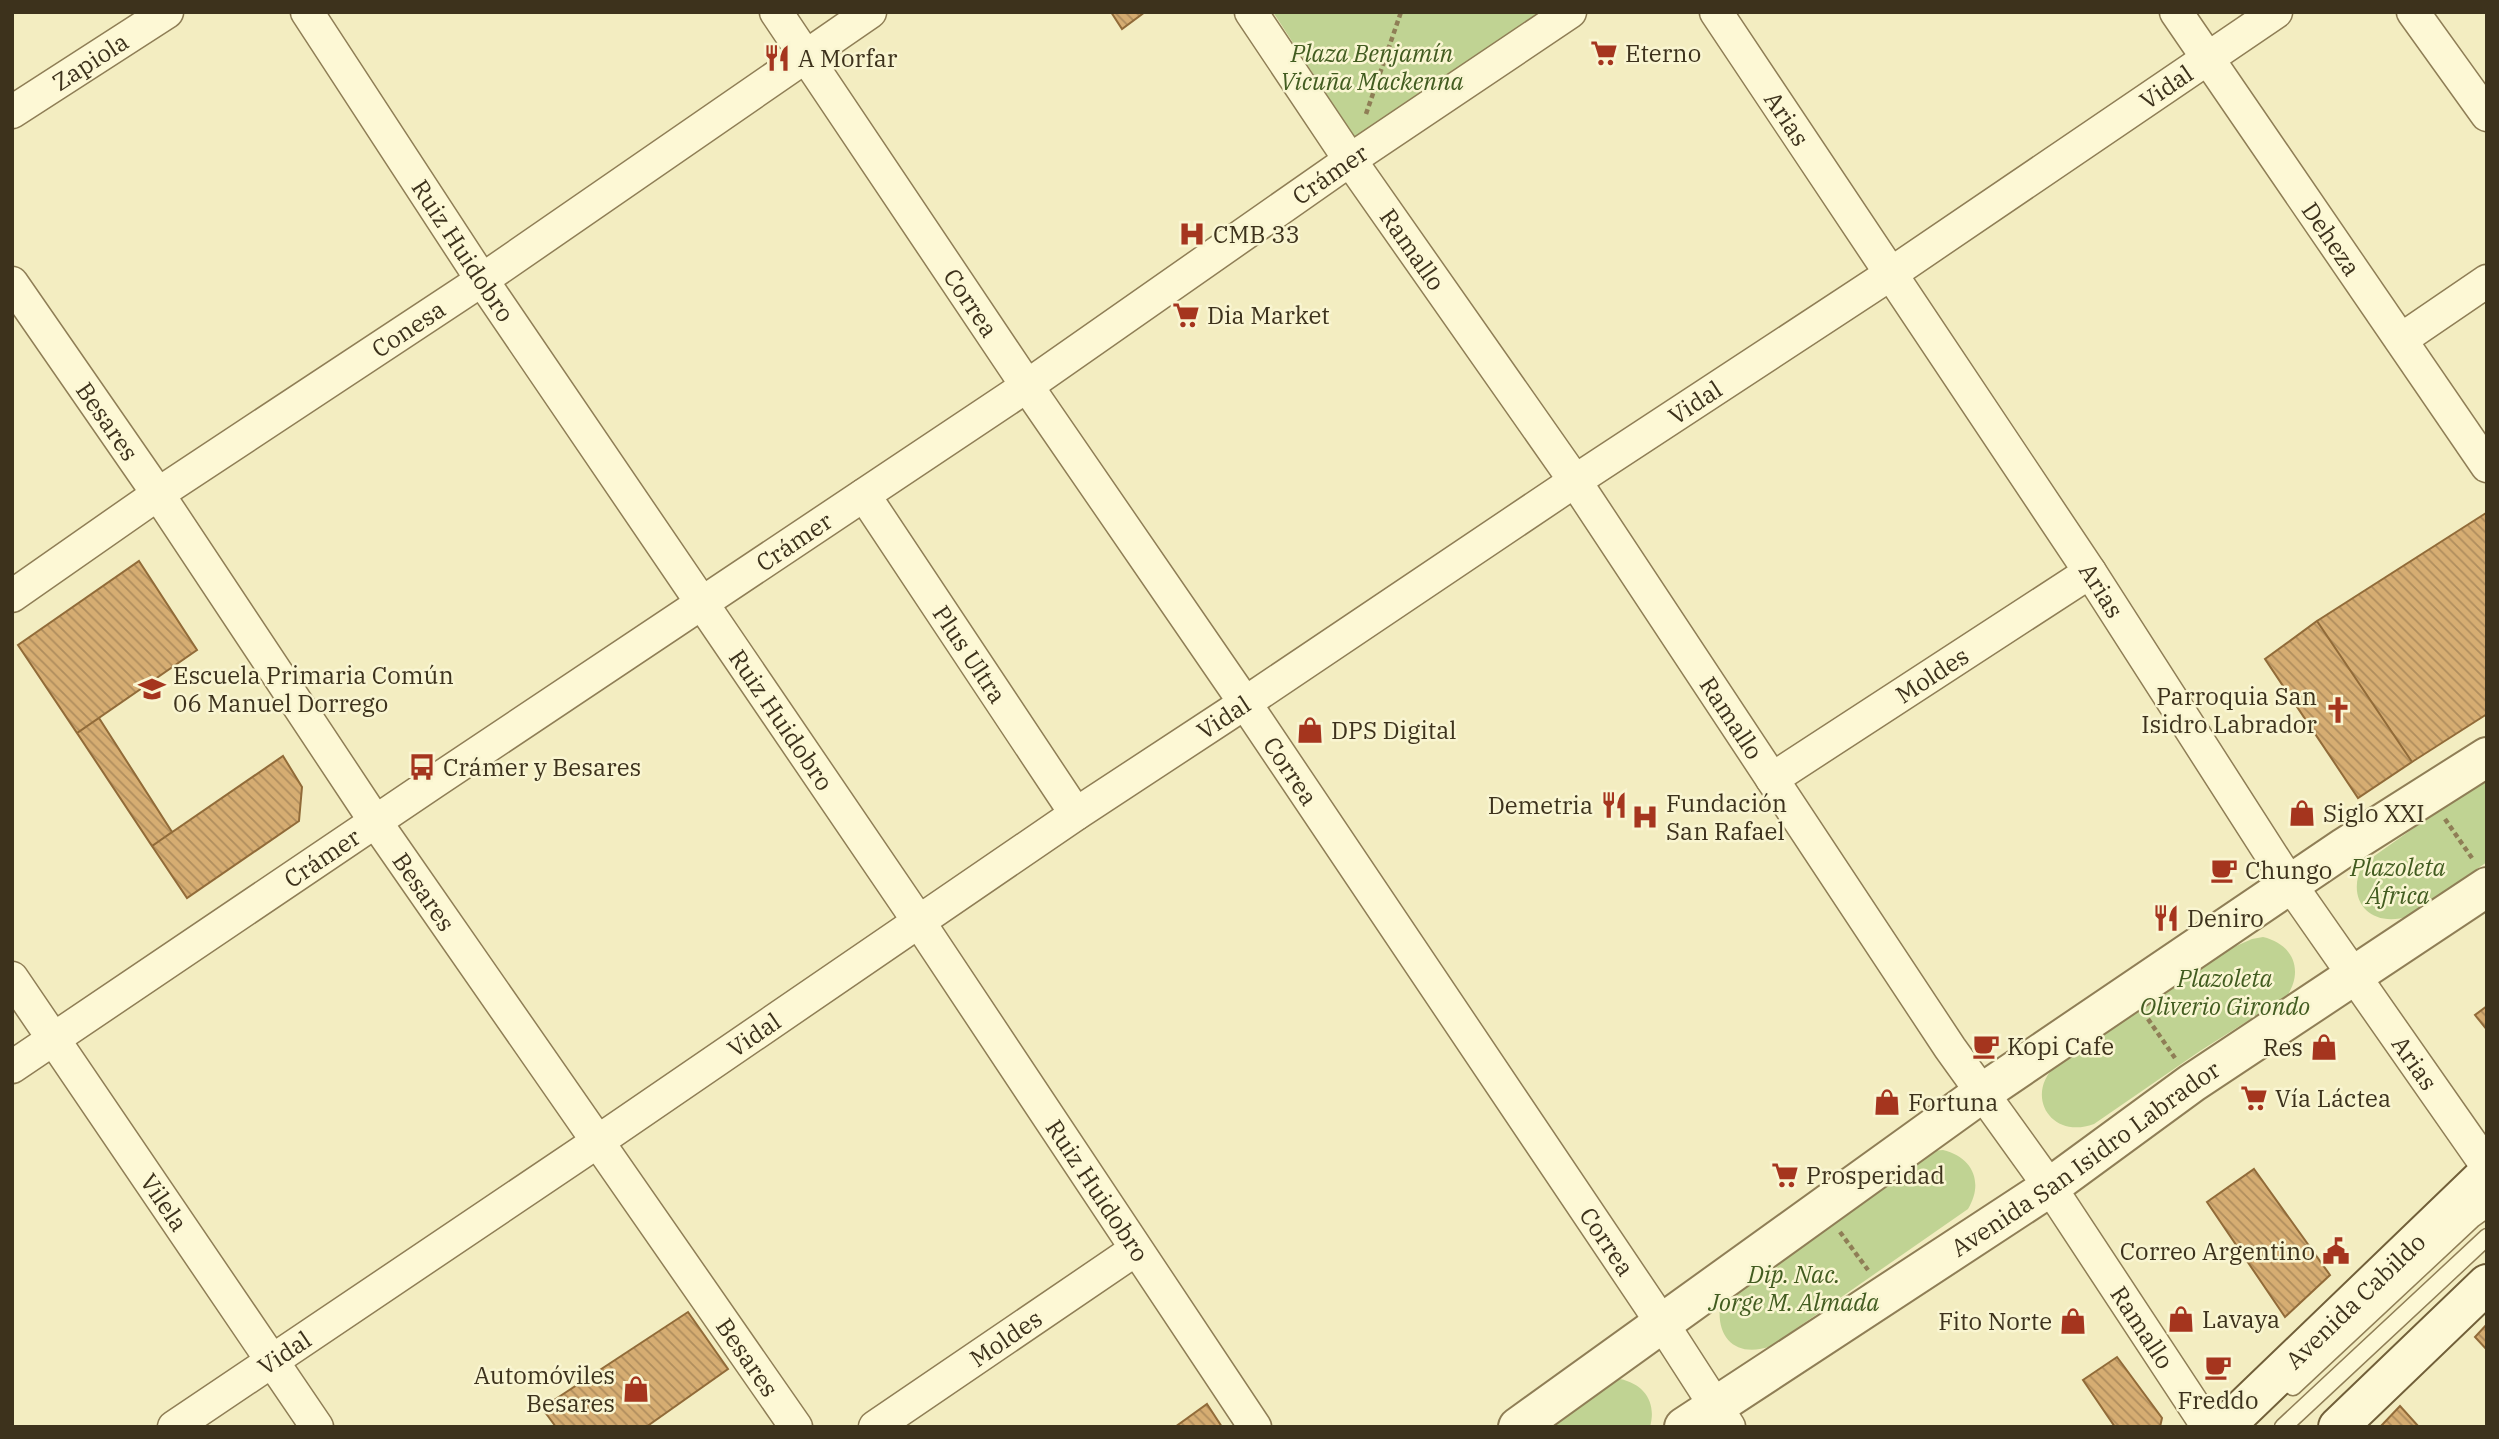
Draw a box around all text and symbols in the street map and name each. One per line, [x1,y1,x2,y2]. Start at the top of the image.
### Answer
street label: Zapiola [46,25,134,98]
park label: Plaza Benjamín Vicuña Mackenna [1280,37,1464,97]
place label: Eterno [1625,37,1701,69]
supermarket icon: Eterno [1589,38,1619,68]
place label: A Morfar [798,42,898,74]
restaurant icon: A Morfar [762,43,792,73]
street label: Vidal [2133,57,2199,116]
street label: Arias [1757,85,1817,152]
street label: Crámer [1286,136,1374,212]
street label: Ruiz Huidobro [405,173,522,328]
street label: Deheza [2295,196,2368,282]
street label: Ramallo [1373,202,1452,297]
place label: CMB 33 [1213,218,1300,250]
hospital icon: CMB 33 [1177,219,1207,249]
street label: Correa [936,262,1006,343]
street label: Conesa [365,293,451,365]
place label: Dia Market [1207,299,1330,331]
supermarket icon: Dia Market [1171,300,1201,330]
street label: Vidal [1662,373,1728,432]
street label: Besares [69,375,146,467]
street label: Crámer [750,504,839,579]
street label: Arias [2072,556,2131,624]
street label: Plus Ultra [926,599,1014,709]
street label: Moldes [1889,639,1975,710]
street label: Ruiz Huidobro [722,643,841,797]
place label: Escuela Primaria Común 06 Manuel Dorrego [173,659,454,719]
street label: Ramallo [1693,670,1771,766]
school or university icon: Escuela Primaria Común 06 Manuel Dorrego [137,674,167,704]
place label: Parroquia San Isidro Labrador [2141,680,2317,740]
street label: Vidal [1190,688,1256,746]
church icon: Parroquia San Isidro Labrador [2323,695,2353,725]
place label: DPS Digital [1331,714,1457,746]
shop icon: DPS Digital [1295,715,1325,745]
street label: Correa [1256,730,1325,812]
place label: Crámer y Besares [443,751,641,783]
bus stop icon: Crámer y Besares [407,752,437,782]
place label: Fundación San Rafael [1666,787,1787,847]
place label: Demetria [1488,789,1593,821]
restaurant icon: Demetria [1599,790,1629,820]
place label: Siglo XXI [2323,797,2424,829]
shop icon: Siglo XXI [2287,798,2317,828]
hospital icon: Fundación San Rafael [1630,802,1660,832]
street label: Crámer [278,820,367,895]
street label: Besares [386,846,463,937]
park label: Plazoleta África [2349,851,2446,911]
place label: Chungo [2245,854,2332,886]
cafe icon: Chungo [2209,855,2239,885]
place label: Deniro [2187,902,2264,934]
restaurant icon: Deniro [2151,903,2181,933]
park label: Plazoleta Oliverio Girondo [2140,962,2310,1022]
street label: Vidal [721,1005,787,1064]
street label: Arias [2385,1029,2445,1096]
place label: Kopi Cafe [2007,1030,2114,1062]
cafe icon: Kopi Cafe [1971,1031,2001,1061]
place label: Res [2263,1031,2303,1063]
shop icon: Res [2309,1032,2339,1062]
street label: Avenida San Isidro Labrador [1945,1053,2226,1264]
place label: Vía Láctea [2275,1082,2391,1114]
supermarket icon: Vía Láctea [2239,1083,2269,1113]
place label: Fortuna [1908,1086,1998,1118]
shop icon: Fortuna [1872,1087,1902,1117]
street label: Ruiz Huidobro [1039,1113,1156,1268]
place label: Prosperidad [1806,1159,1945,1191]
supermarket icon: Prosperidad [1770,1160,1800,1190]
street label: Vilela [133,1167,195,1237]
street label: Correa [1573,1201,1642,1282]
street label: Avenida Cabildo [2278,1226,2432,1376]
place label: Correo Argentino [2120,1235,2315,1267]
public building icon: Correo Argentino [2321,1236,2351,1266]
park label: Dip. Nac. Jorge M. Almada [1708,1258,1879,1318]
street label: Ramallo [2103,1280,2181,1375]
street label: Moldes [963,1302,1048,1374]
place label: Lavaya [2202,1303,2280,1335]
shop icon: Lavaya [2166,1304,2196,1334]
place label: Fito Norte [1938,1305,2052,1337]
shop icon: Fito Norte [2058,1306,2088,1336]
street label: Besares [709,1312,786,1403]
street label: Vidal [251,1323,317,1382]
cafe icon: Freddo [2203,1352,2233,1382]
place label: Automóviles Besares [474,1359,615,1419]
shop icon: Automóviles Besares [621,1374,651,1404]
place label: Freddo [2178,1384,2258,1416]

